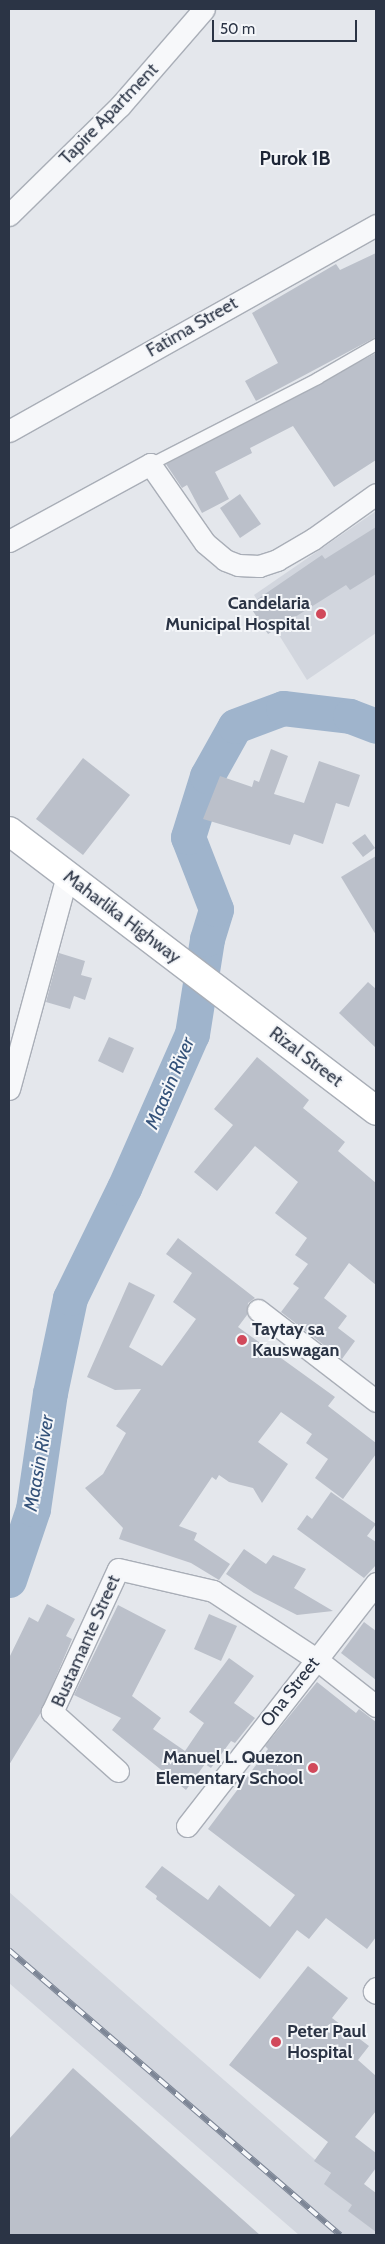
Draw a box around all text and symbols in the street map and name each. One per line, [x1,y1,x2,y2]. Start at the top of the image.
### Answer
scale bar [215,10,360,42]
text: 50 m [220,20,255,38]
street label: Tapire Apartment [55,59,163,169]
district label: Purok 1B [259,148,331,170]
street label: Fatima Street [143,292,241,362]
place label: Candelaria Municipal Hospital [165,593,310,636]
marker: Candelaria Municipal Hospital [314,607,328,621]
street label: Maharlika Highway [59,866,185,968]
street label: Rizal Street [265,1022,347,1092]
water label: Maasin River [141,1034,199,1132]
place label: Taytay sa Kauswagan [252,1319,340,1362]
marker: Taytay sa Kauswagan [236,1334,248,1346]
water label: Maasin River [19,1413,59,1513]
street label: Bustamante Street [47,1572,125,1710]
street label: Ona Street [256,1653,324,1731]
place label: Manuel L. Quezon Elementary School [156,1747,303,1790]
marker: Manuel L. Quezon Elementary School [307,1762,319,1774]
place label: Peter Paul Hospital [287,2021,366,2064]
marker: Peter Paul Hospital [269,2035,283,2049]

